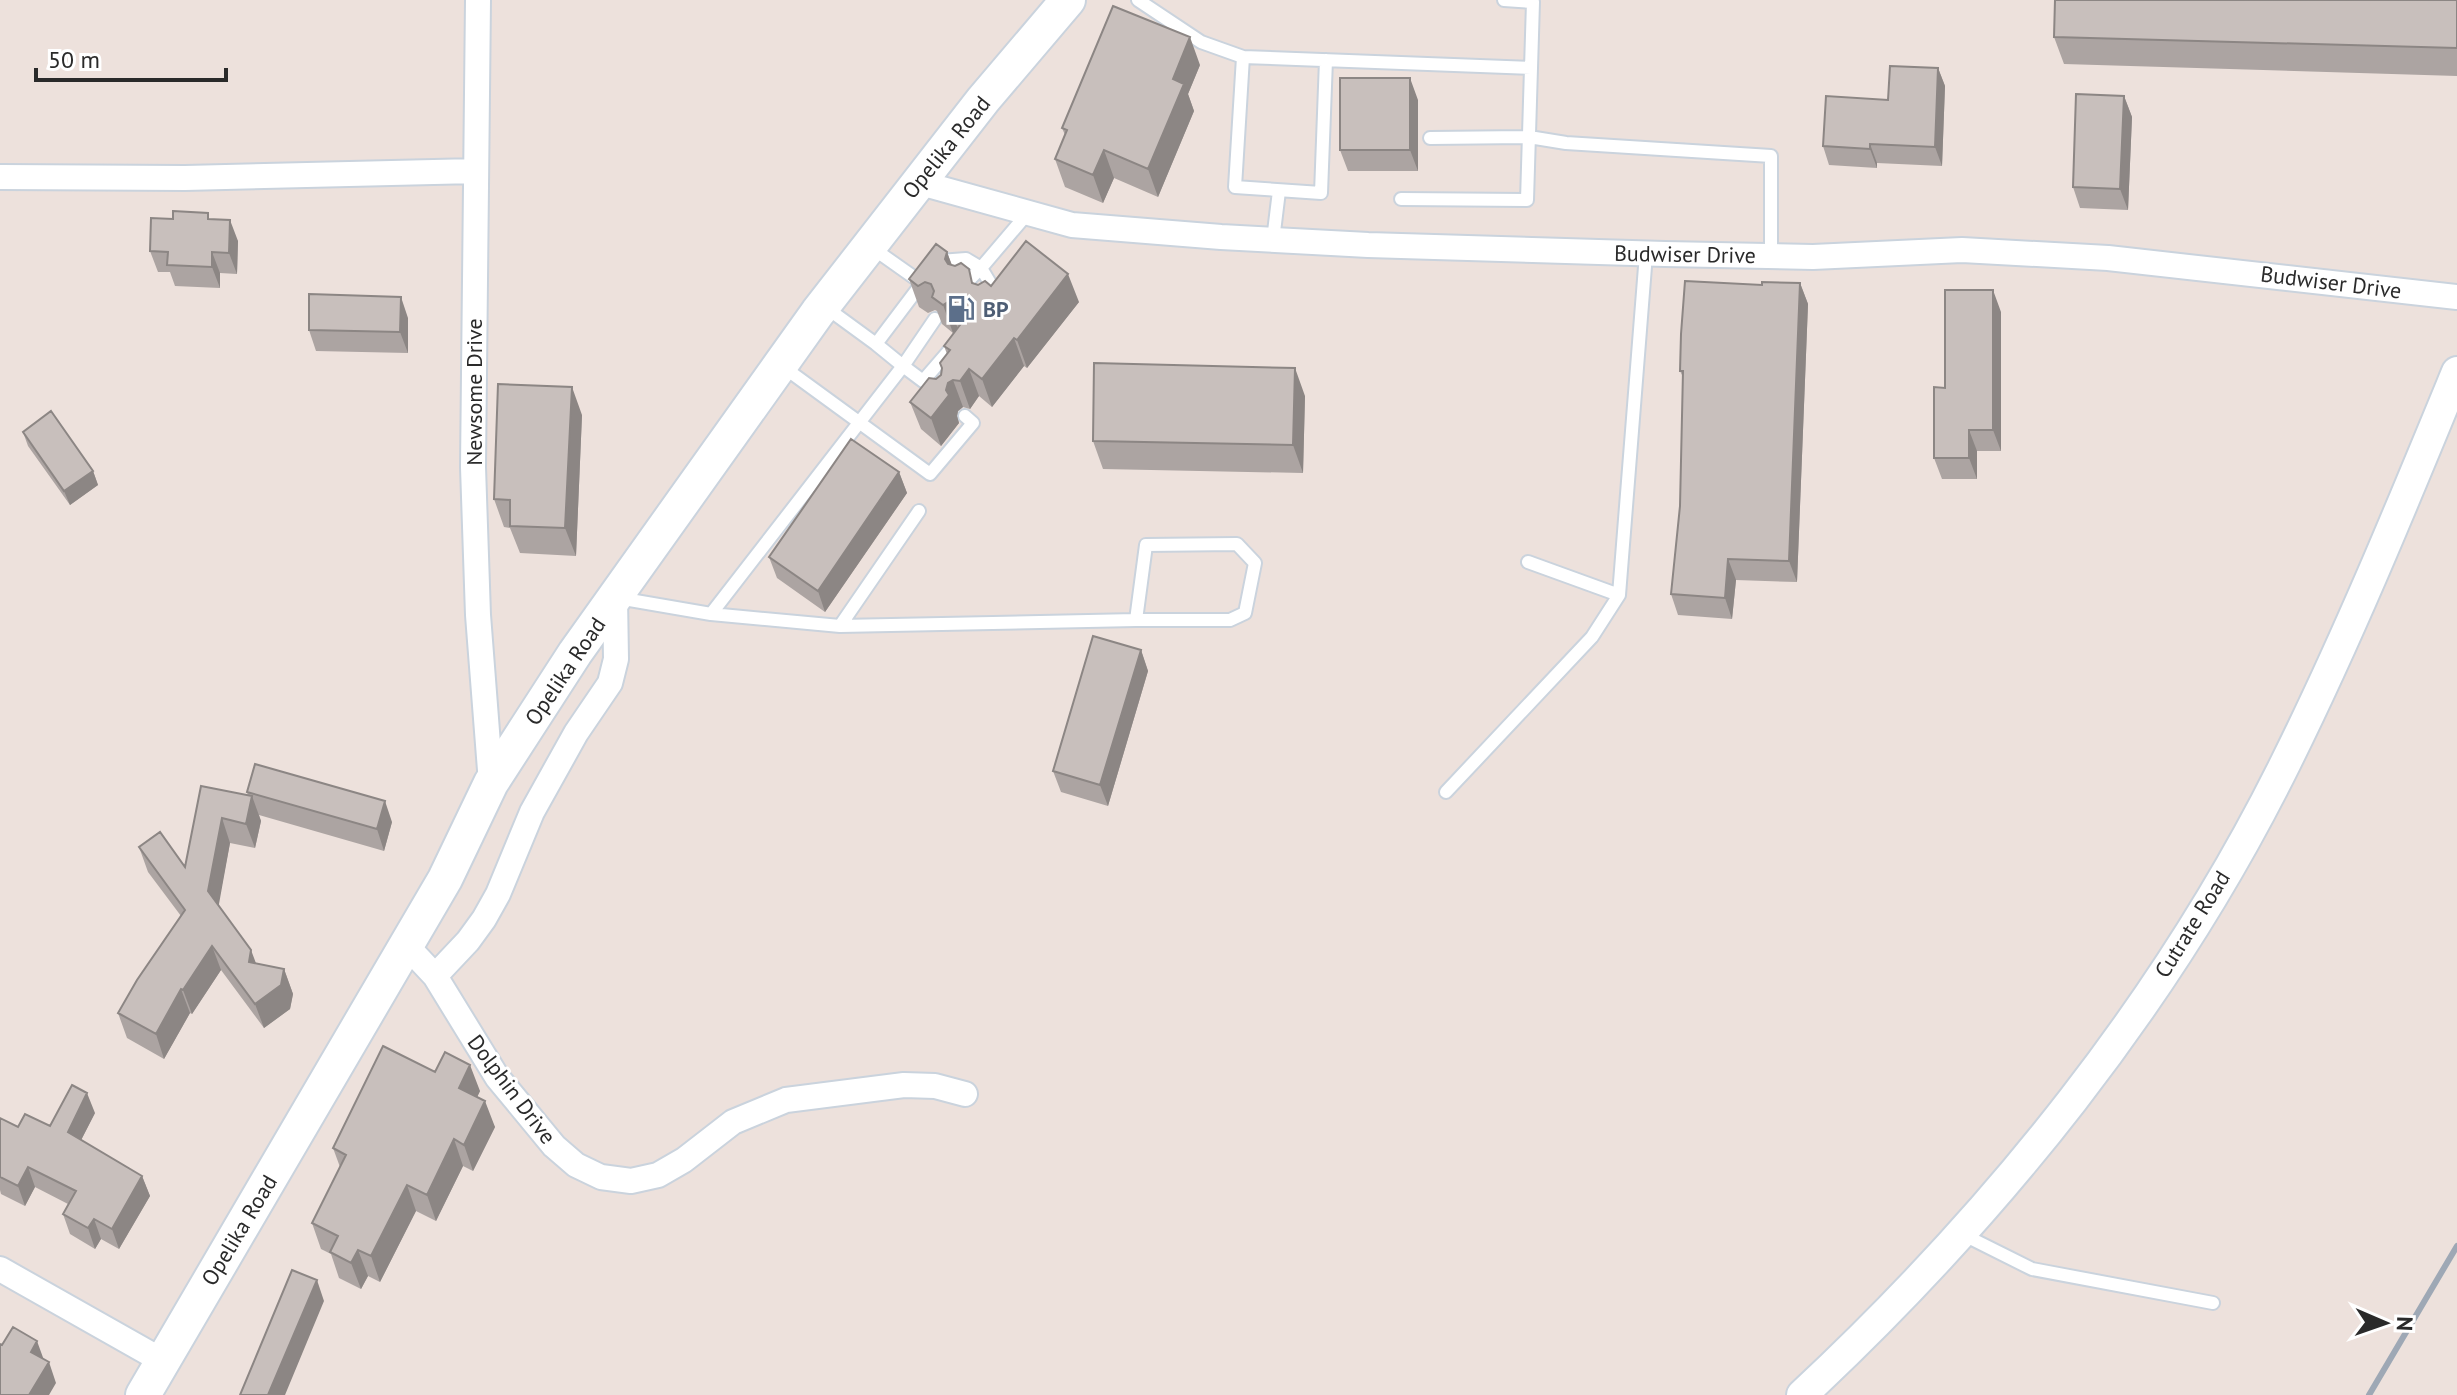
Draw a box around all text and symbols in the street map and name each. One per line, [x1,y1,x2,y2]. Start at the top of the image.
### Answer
scale bar [36,32,226,82]
text: 50 m [48,44,100,75]
street label: Opelika Road [896,90,996,204]
street label: Budwiser Drive [1614,239,1756,269]
street label: Budwiser Drive [2259,259,2403,305]
fuel station icon: BP [946,294,976,324]
place label: BP [983,295,1009,323]
street label: Newsome Drive [460,318,488,466]
street label: Opelika Road [519,612,611,730]
street label: Cutrate Road [2148,865,2236,983]
street label: Dolphin Drive [462,1029,562,1149]
street label: Opelika Road [195,1169,283,1291]
north arrow [2345,1283,2425,1363]
text: N [2391,1316,2419,1331]

